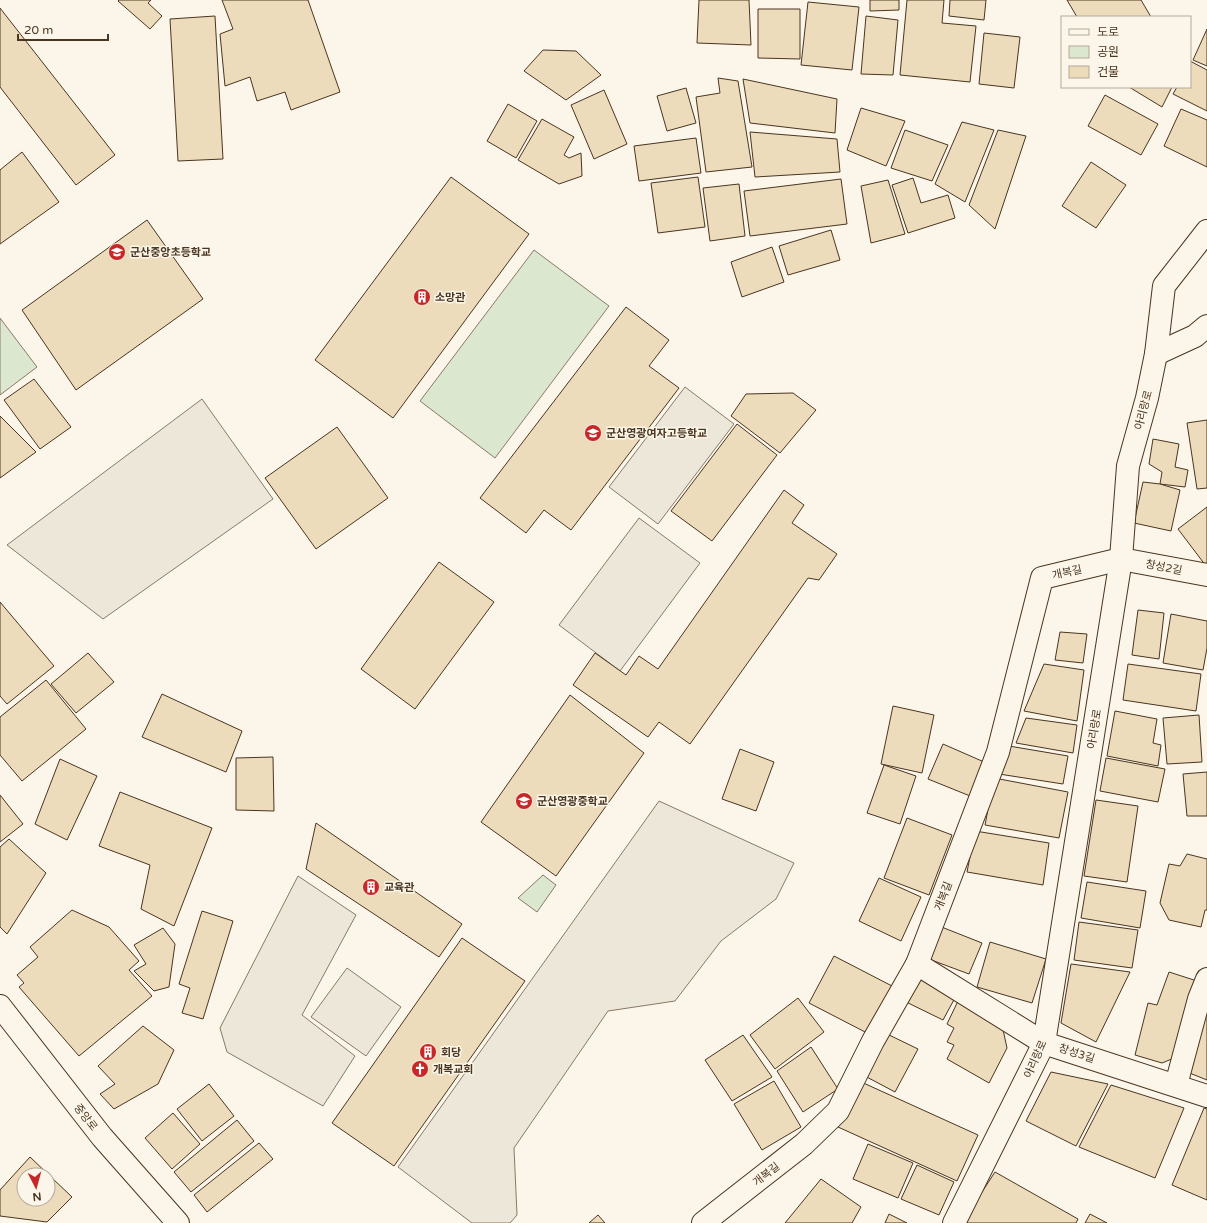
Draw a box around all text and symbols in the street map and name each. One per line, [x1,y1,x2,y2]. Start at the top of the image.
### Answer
scale bar [18,16,108,42]
legend [1061,16,1191,88]
text: 20 m [24,23,53,37]
text: 도로 [1097,25,1119,39]
text: 공원 [1097,45,1119,59]
text: 건물 [1097,65,1119,79]
school or university icon: 군산중앙초등학교 [107,242,127,262]
place label: 군산중앙초등학교 [130,246,211,259]
building icon: 소망관 [412,287,432,307]
place label: 소망관 [435,291,465,304]
street label: 아리랑로 [1132,389,1155,431]
school or university icon: 군산영광여자고등학교 [583,423,603,443]
place label: 군산영광여자고등학교 [606,427,707,440]
street label: 창성2길 [1144,558,1183,577]
street label: 개복길 [1051,563,1083,582]
street label: 아리랑로 [1085,708,1104,750]
school or university icon: 군산영광중학교 [514,791,534,811]
place label: 군산영광중학교 [537,795,608,808]
building icon: 교육관 [361,877,381,897]
street label: 개복길 [932,880,955,913]
place label: 교육관 [384,881,414,894]
street label: 아리랑로 [1021,1038,1050,1080]
building icon: 회당 [418,1042,438,1062]
street label: 창성3길 [1057,1042,1097,1065]
place label: 회당 [441,1046,461,1059]
church icon: 개복교회 [410,1059,430,1079]
place label: 개복교회 [433,1063,473,1076]
street label: 중앙로 [71,1101,100,1133]
street label: 개복길 [750,1160,782,1189]
north arrow [16,1167,56,1207]
text: N [32,1190,42,1203]

